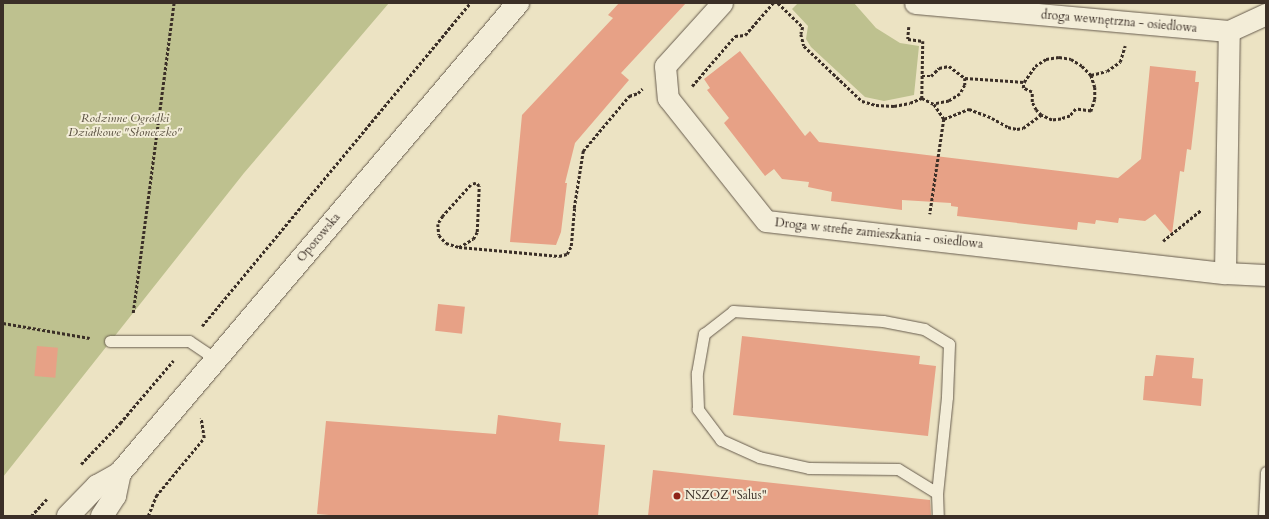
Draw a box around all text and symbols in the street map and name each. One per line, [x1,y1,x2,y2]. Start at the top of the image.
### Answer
street label: droga wewnętrzna - osiedlowa [1040,8,1198,36]
park label: Rodzinne Ogródki Działkowe "Słoneczko" [68,112,182,140]
street label: Oporowska [294,211,344,265]
street label: Droga w strefie zamieszkania - osiedlowa [774,216,984,252]
place label: NSZOZ "Salus" [685,489,767,503]
marker: NSZOZ "Salus" [672,491,682,501]

